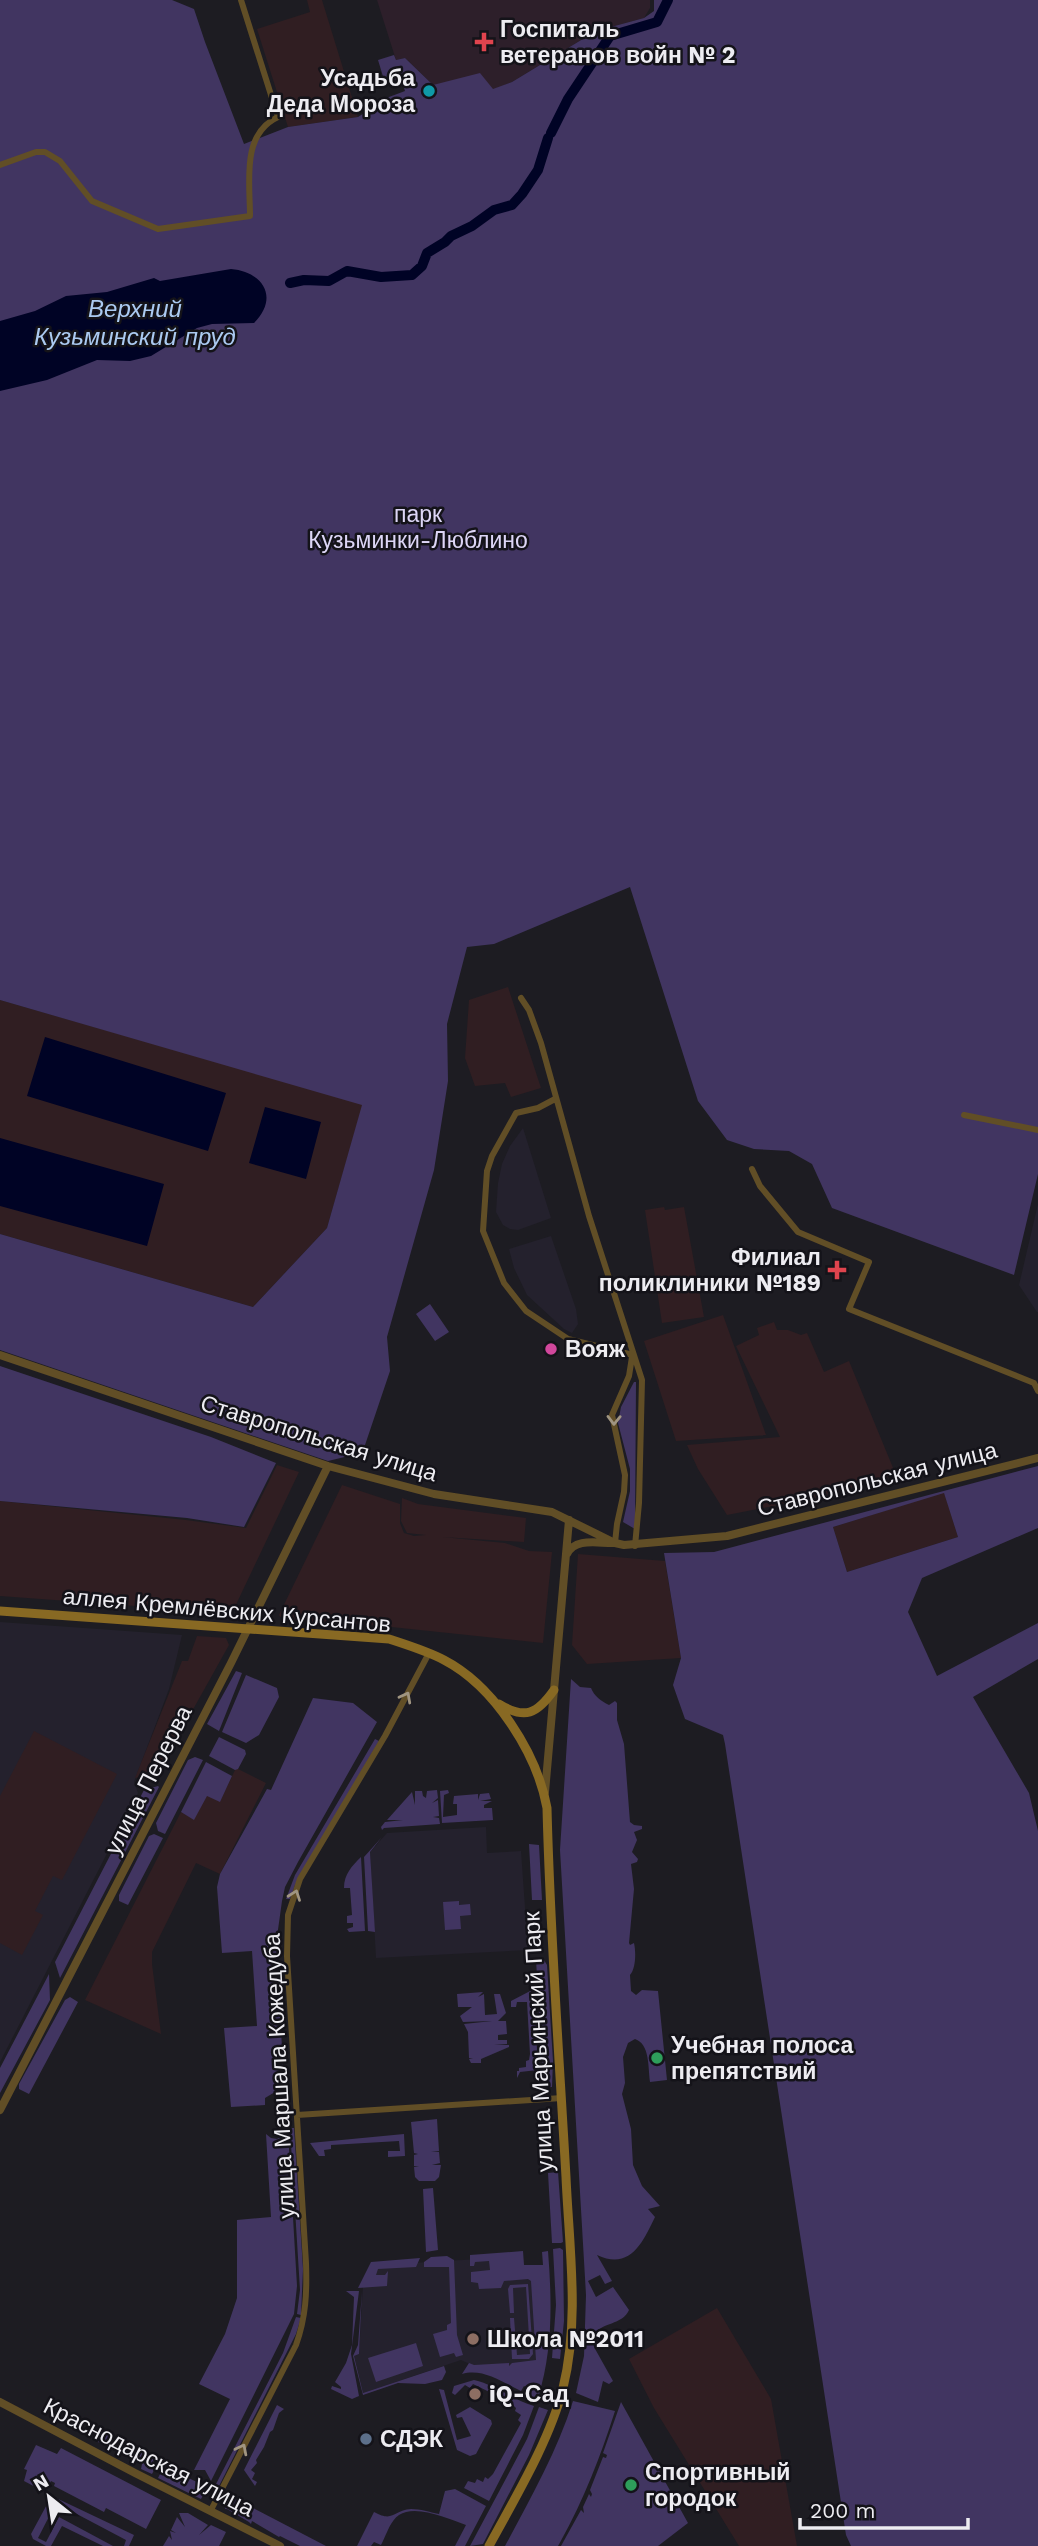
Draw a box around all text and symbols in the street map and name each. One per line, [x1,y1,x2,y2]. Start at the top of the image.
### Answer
place label: Госпиталь ветеранов войн № 2 [500,16,735,69]
marker: Госпиталь ветеранов войн № 2 [474,32,494,52]
place label: Усадьба Деда Мороза [267,65,415,118]
marker: Усадьба Деда Мороза [421,83,437,99]
water label: Верхний Кузьминский пруд [34,295,236,351]
park label: парк Кузьминки-Люблино [308,501,528,554]
place label: Филиал поликлиники №189 [599,1244,821,1297]
marker: Филиал поликлиники №189 [827,1260,847,1280]
place label: Вояж [565,1336,626,1363]
marker: Вояж [543,1341,559,1357]
street label: Ставропольская улица [197,1390,441,1487]
one-way arrow [606,1415,622,1426]
street label: Ставропольская улица [755,1437,1000,1522]
street label: аллея Кремлёвских Курсантов [62,1583,392,1638]
one-way arrow [397,1692,411,1704]
street label: улица Перерва [99,1701,198,1859]
one-way arrow [287,1890,301,1902]
street label: улица Марьинский Парк [518,1910,559,2173]
street label: улица Маршала Кожедуба [259,1932,300,2219]
place label: Учебная полоса препятствий [671,2032,854,2085]
marker: Учебная полоса препятствий [649,2050,665,2066]
place label: Школа №2011 [487,2326,644,2353]
marker: Школа №2011 [465,2331,481,2347]
place label: iQ-Сад [489,2381,569,2408]
marker: iQ-Сад [467,2386,483,2402]
street label: Краснодарская улица [39,2393,259,2522]
place label: СДЭК [380,2426,444,2453]
marker: СДЭК [358,2431,374,2447]
one-way arrow [234,2444,247,2456]
place label: Спортивный городок [645,2459,791,2512]
north arrow [14,2462,84,2532]
text: N [29,2469,53,2496]
marker: Спортивный городок [623,2477,639,2493]
scale bar [800,2486,968,2530]
text: 200 m [810,2498,876,2523]

